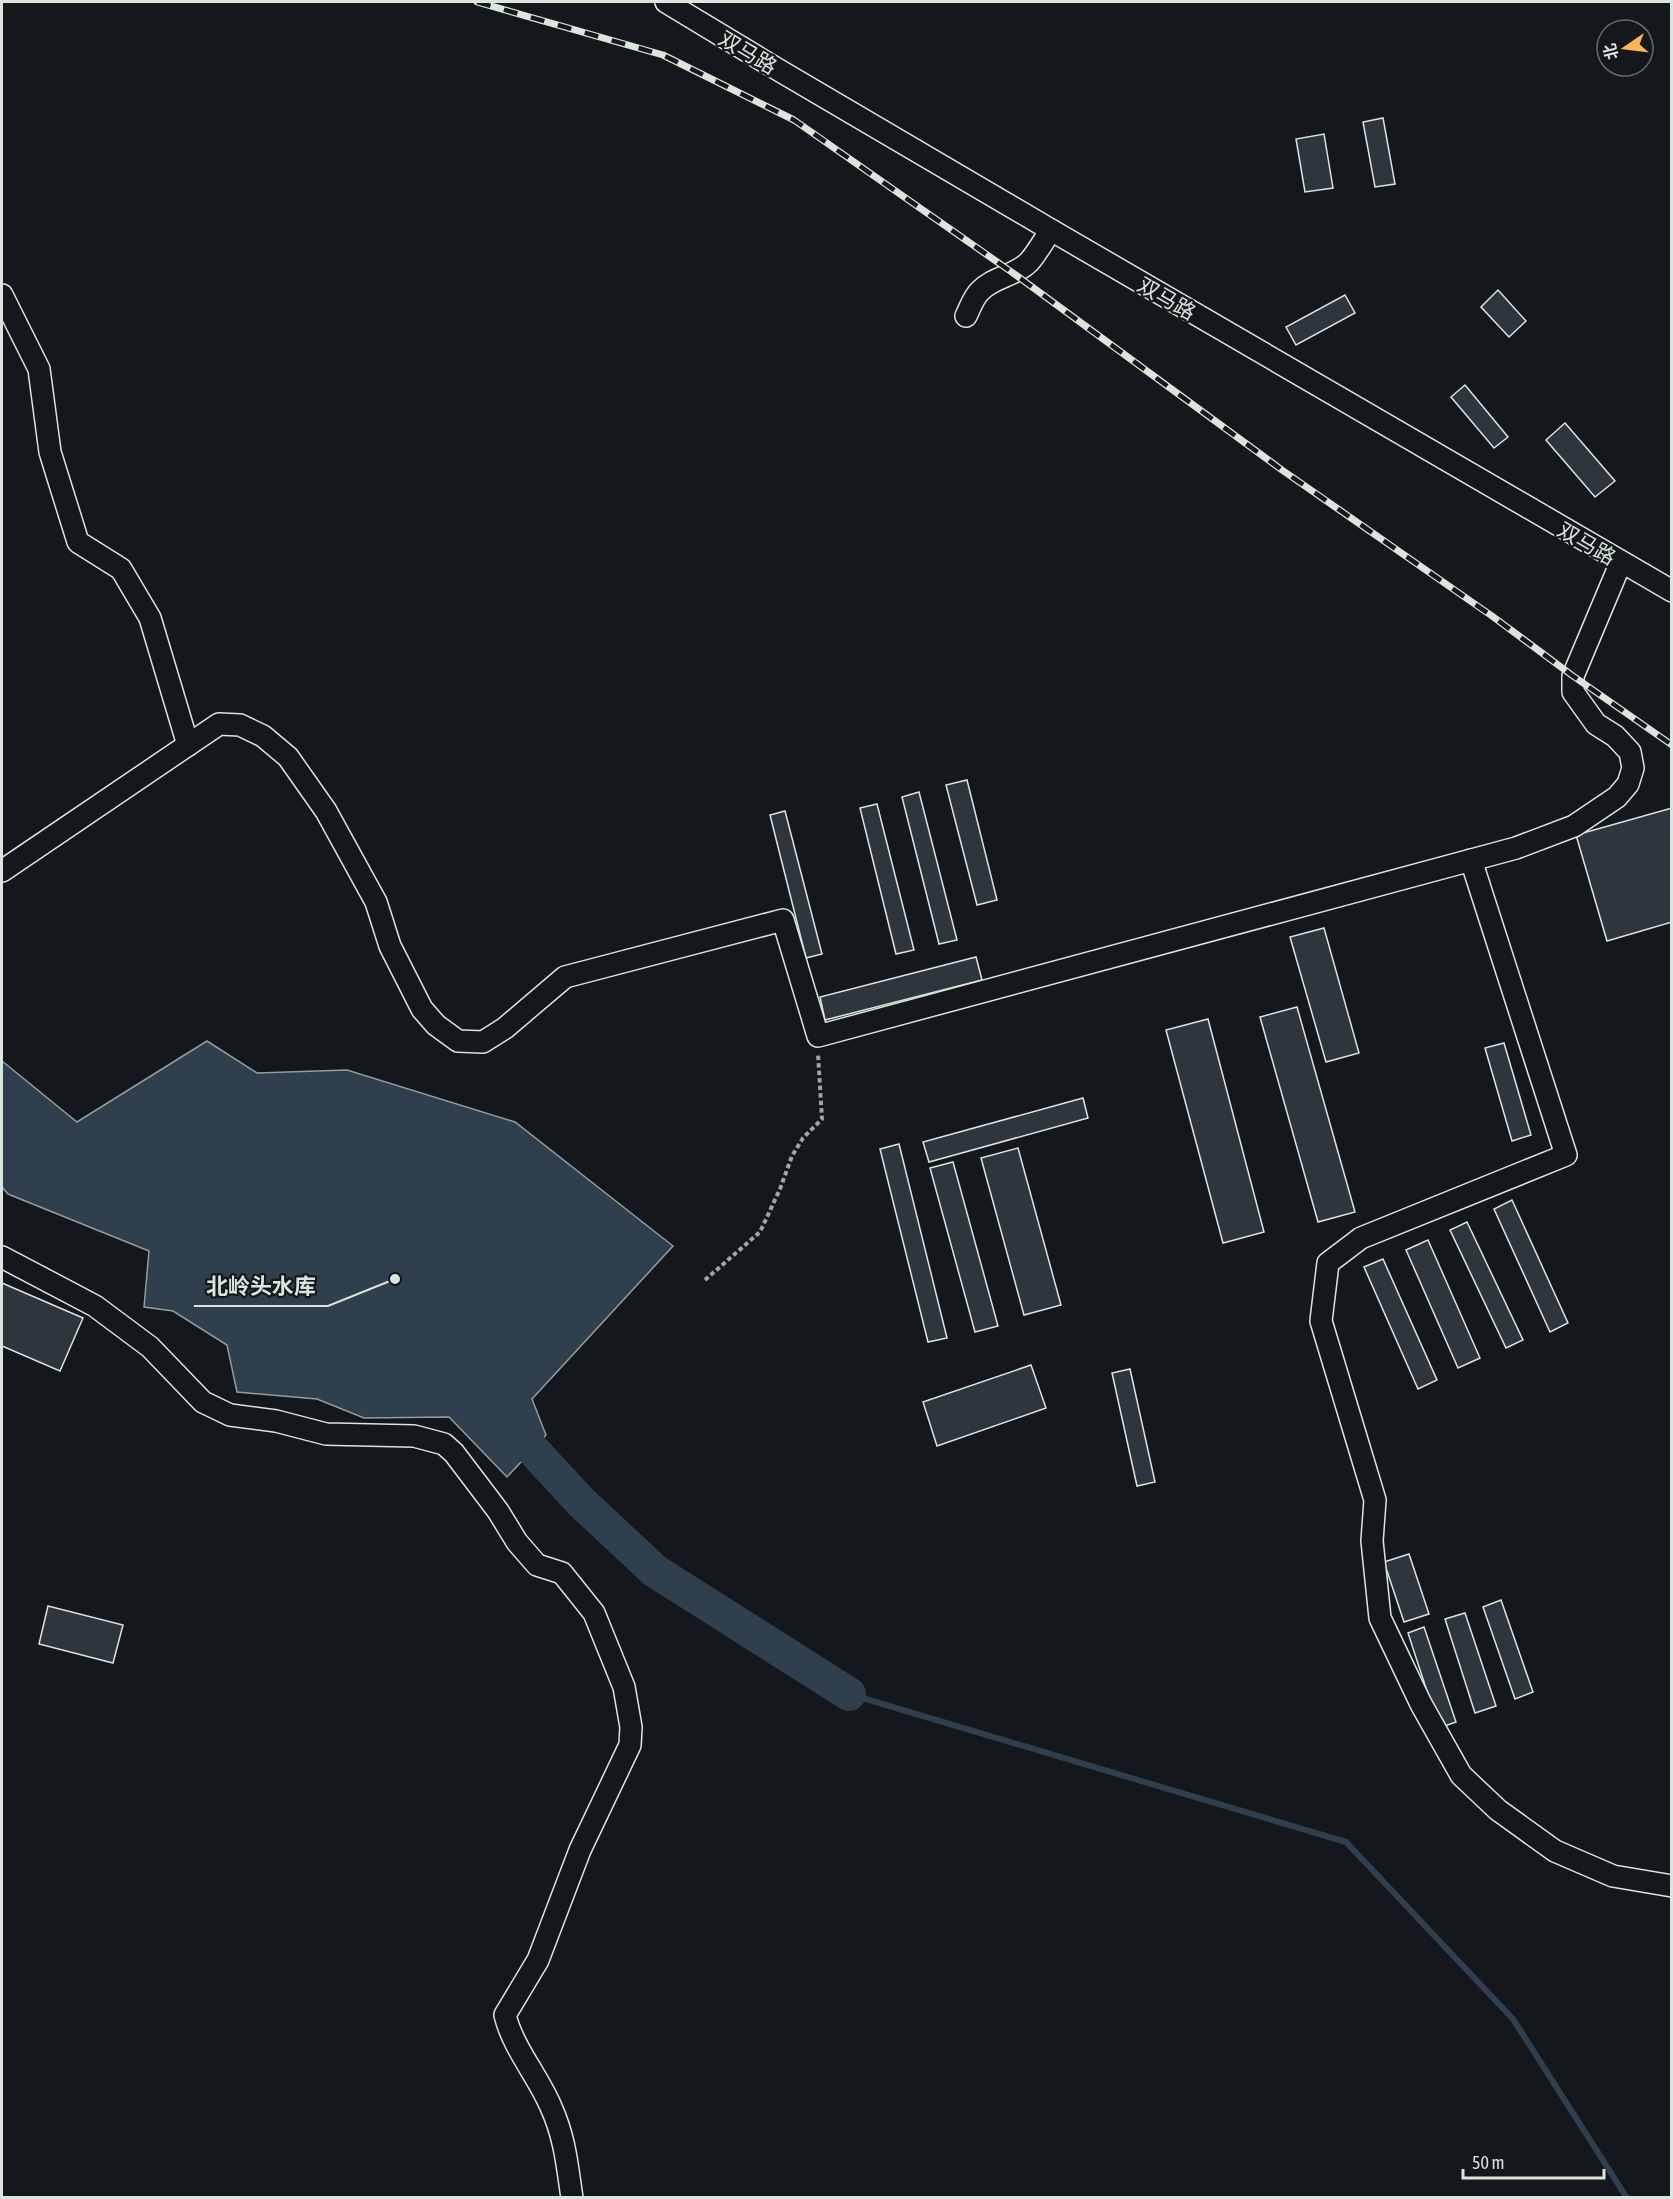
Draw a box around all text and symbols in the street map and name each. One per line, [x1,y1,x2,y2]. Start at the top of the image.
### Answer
north arrow [1595,18,1655,78]
street label: 双马路 [715,25,781,79]
text: 北 [1600,42,1621,62]
street label: 双马路 [1134,272,1200,324]
street label: 双马路 [1554,517,1620,569]
callout: 北岭头水库 [194,1266,328,1306]
text: 北岭头水库 [206,1273,316,1299]
scale bar [1463,2142,1604,2180]
text: 50 m [1472,2152,1504,2173]

